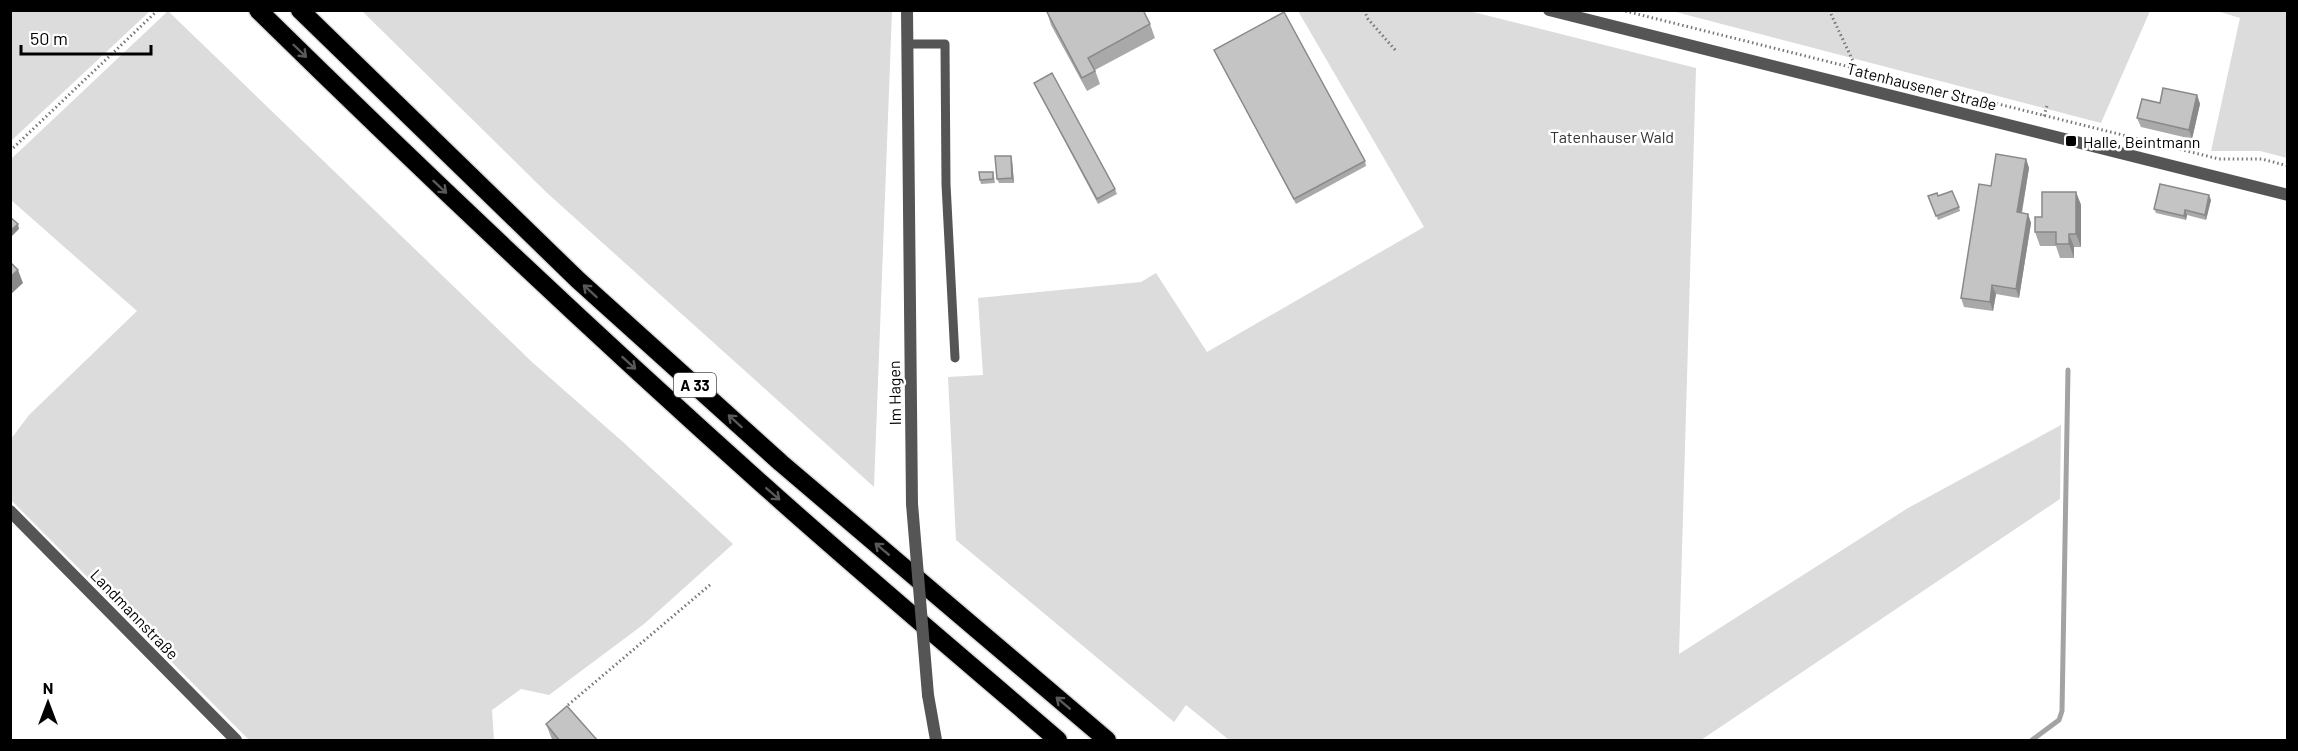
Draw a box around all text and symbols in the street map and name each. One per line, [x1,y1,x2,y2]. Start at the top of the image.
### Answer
scale bar [21,18,152,56]
text: 50 m [30,27,68,49]
one-way arrow [292,44,307,59]
street label: Tatenhausener Straße [1845,58,1999,114]
park label: Tatenhauser Wald [1550,127,1674,146]
place label: Halle, Beintmann [2083,132,2200,151]
marker: Halle, Beintmann [2064,134,2078,148]
one-way arrow [433,180,448,194]
one-way arrow [583,284,598,298]
one-way arrow [621,356,636,370]
street label: Im Hagen [884,360,904,426]
road number: A 33 [674,373,716,397]
one-way arrow [728,414,743,428]
one-way arrow [765,487,780,501]
one-way arrow [875,542,890,556]
street label: Landmannstraße [87,565,183,663]
north arrow [18,673,78,733]
text: N [43,678,53,697]
one-way arrow [1055,696,1071,709]

